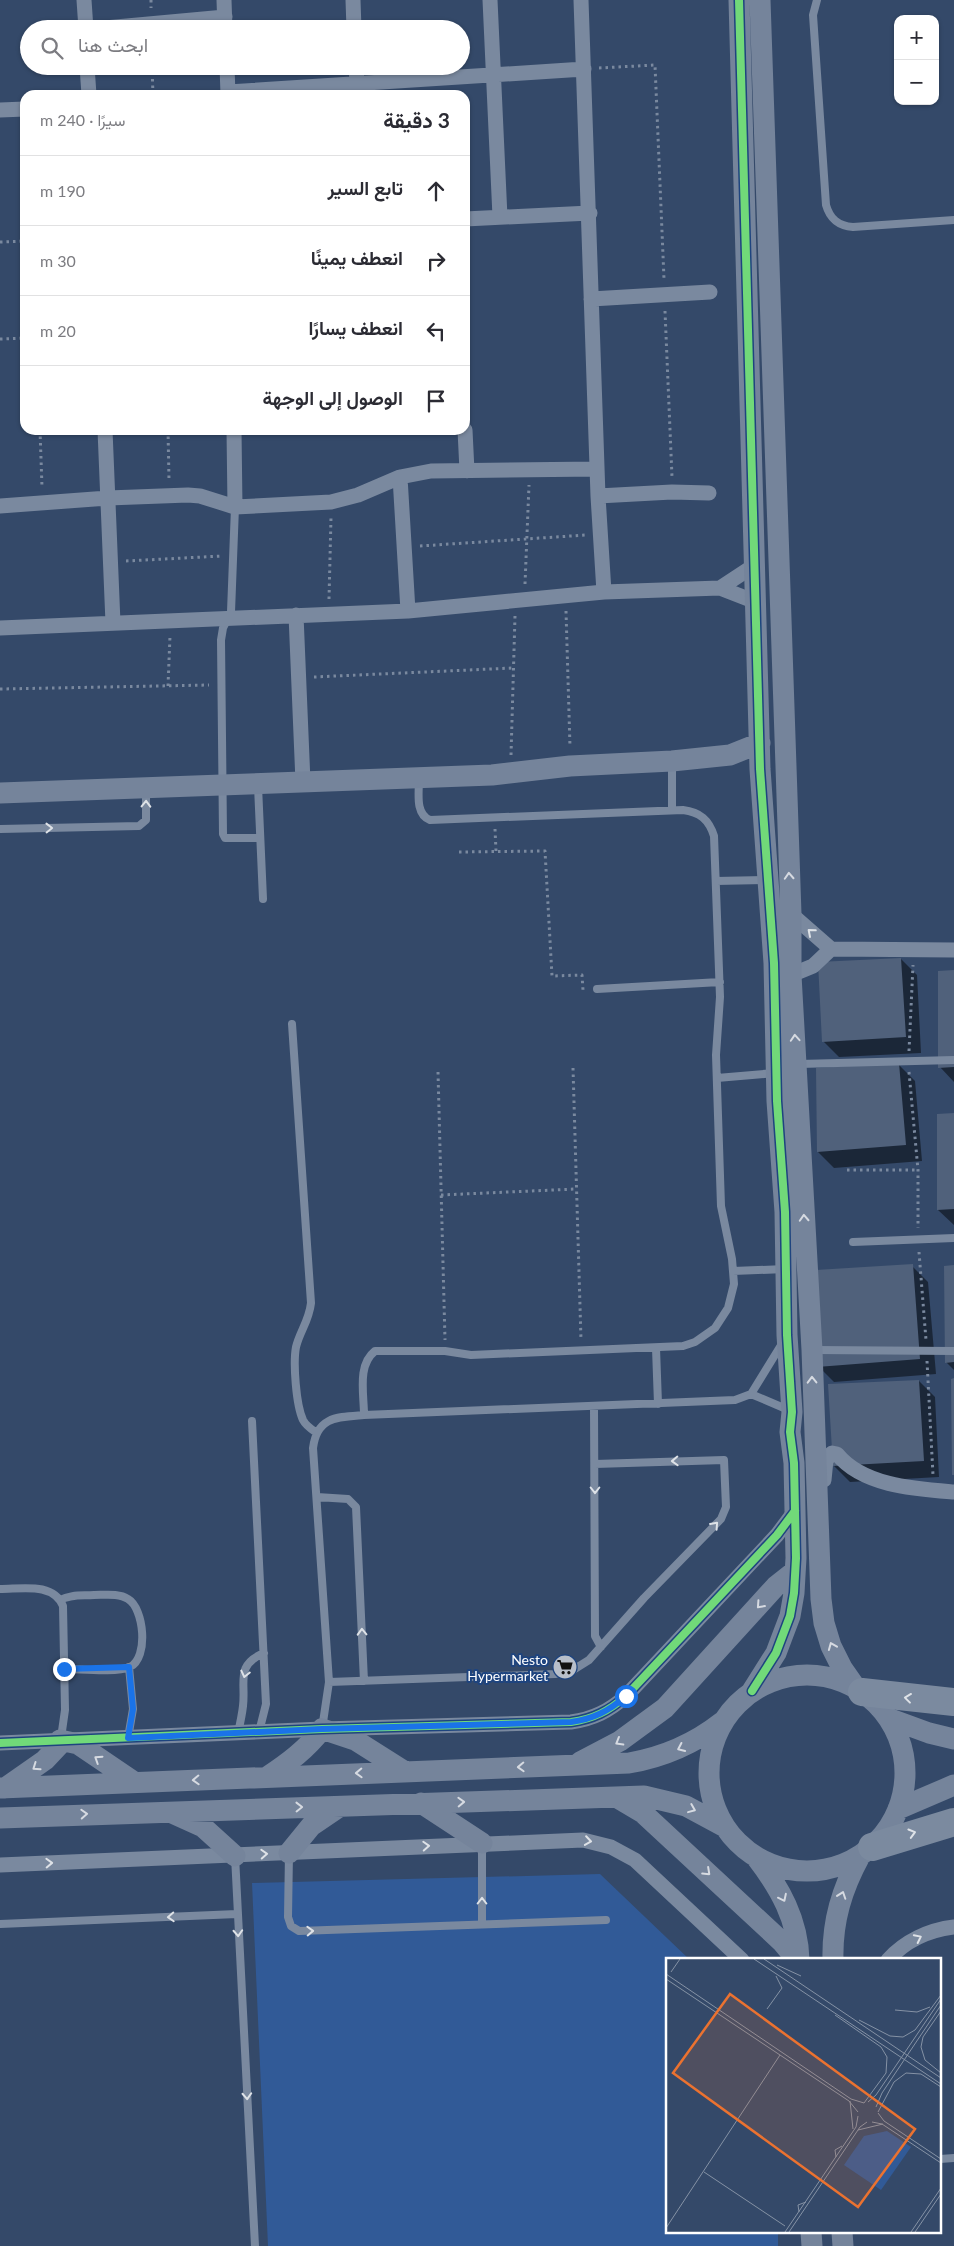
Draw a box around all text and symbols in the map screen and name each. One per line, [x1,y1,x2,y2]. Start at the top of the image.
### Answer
map controls [894,15,939,105]
button: + [894,15,939,60]
search box [20,20,470,75]
text: ابحث هنا [78,33,148,56]
icon: search [38,34,66,62]
button: − [894,60,939,105]
text: 3 دقيقة [383,107,450,132]
text: سيرًا · 240 m [40,110,125,129]
text: تابع السير [328,176,403,199]
icon: ahead [422,177,450,205]
text: 190 m [40,181,85,200]
text: انعطف يمينًا [311,246,403,269]
icon: right [422,247,450,275]
text: 30 m [40,251,76,270]
text: انعطف يسارًا [308,316,403,339]
icon: left [422,317,450,345]
text: 20 m [40,321,76,340]
text: الوصول إلى الوجهة [262,386,403,409]
icon: arrive [422,387,450,415]
one-way arrow [141,800,151,808]
one-way arrow [45,823,53,833]
one-way arrow [783,871,794,879]
one-way arrow [808,929,817,937]
one-way arrow [790,1034,801,1042]
one-way arrow [799,1213,809,1221]
one-way arrow [807,1376,817,1384]
one-way arrow [671,1455,679,1466]
one-way arrow [590,1487,600,1495]
one-way arrow [710,1521,719,1530]
one-way arrow [757,1599,766,1608]
one-way arrow [357,1628,367,1636]
one-way arrow [828,1642,838,1651]
place label: Nesto Hypermarket [467,1651,548,1684]
supermarket icon: Nesto Hypermarket [552,1654,578,1680]
route end [53,1658,76,1681]
one-way arrow [240,1670,251,1678]
route start [615,1685,638,1708]
one-way arrow [904,1693,912,1704]
one-way arrow [615,1735,624,1745]
one-way arrow [677,1741,686,1752]
one-way arrow [94,1756,104,1765]
one-way arrow [32,1761,42,1770]
one-way arrow [517,1762,524,1772]
one-way arrow [354,1768,362,1778]
one-way arrow [192,1774,200,1785]
one-way arrow [458,1797,465,1807]
one-way arrow [295,1802,303,1813]
one-way arrow [687,1803,695,1813]
one-way arrow [80,1809,88,1819]
one-way arrow [908,1828,917,1839]
one-way arrow [584,1835,592,1846]
one-way arrow [422,1841,430,1852]
one-way arrow [260,1849,268,1860]
one-way arrow [45,1858,53,1868]
one-way arrow [701,1866,710,1875]
one-way arrow [836,1891,846,1899]
one-way arrow [777,1892,787,1901]
one-way arrow [477,1896,487,1904]
one-way arrow [167,1911,175,1922]
one-way arrow [307,1926,315,1936]
one-way arrow [233,1930,244,1938]
one-way arrow [913,1934,922,1944]
inset map [666,1958,942,2234]
one-way arrow [241,2092,252,2100]

